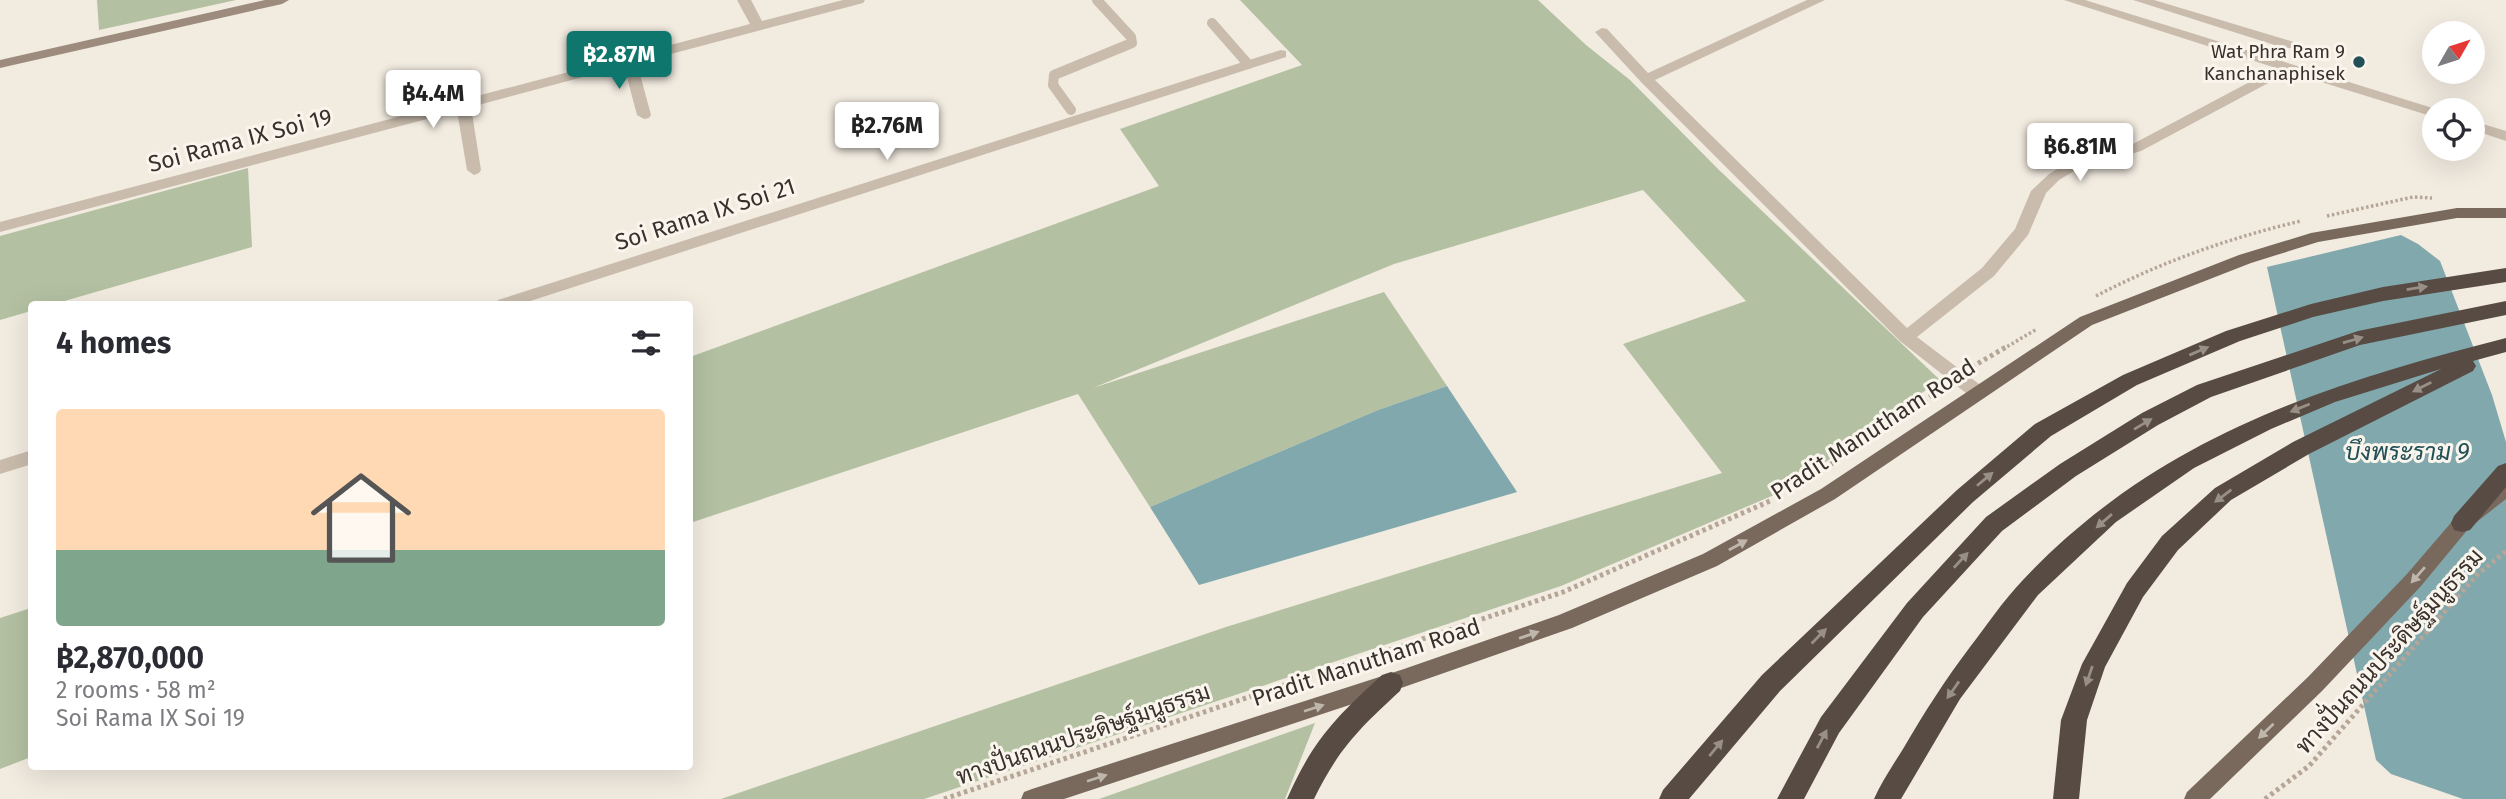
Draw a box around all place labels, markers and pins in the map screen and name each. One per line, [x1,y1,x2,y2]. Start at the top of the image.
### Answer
pin: ฿2.87M [562,32,676,91]
place label: Wat Phra Ram 9 Kanchanaphisek [2204,40,2345,85]
marker: Wat Phra Ram 9 Kanchanaphisek [2351,54,2367,70]
pin: ฿4.4M [384,71,482,130]
pin: ฿2.76M [830,102,944,162]
pin: ฿6.81M [2023,124,2137,183]

